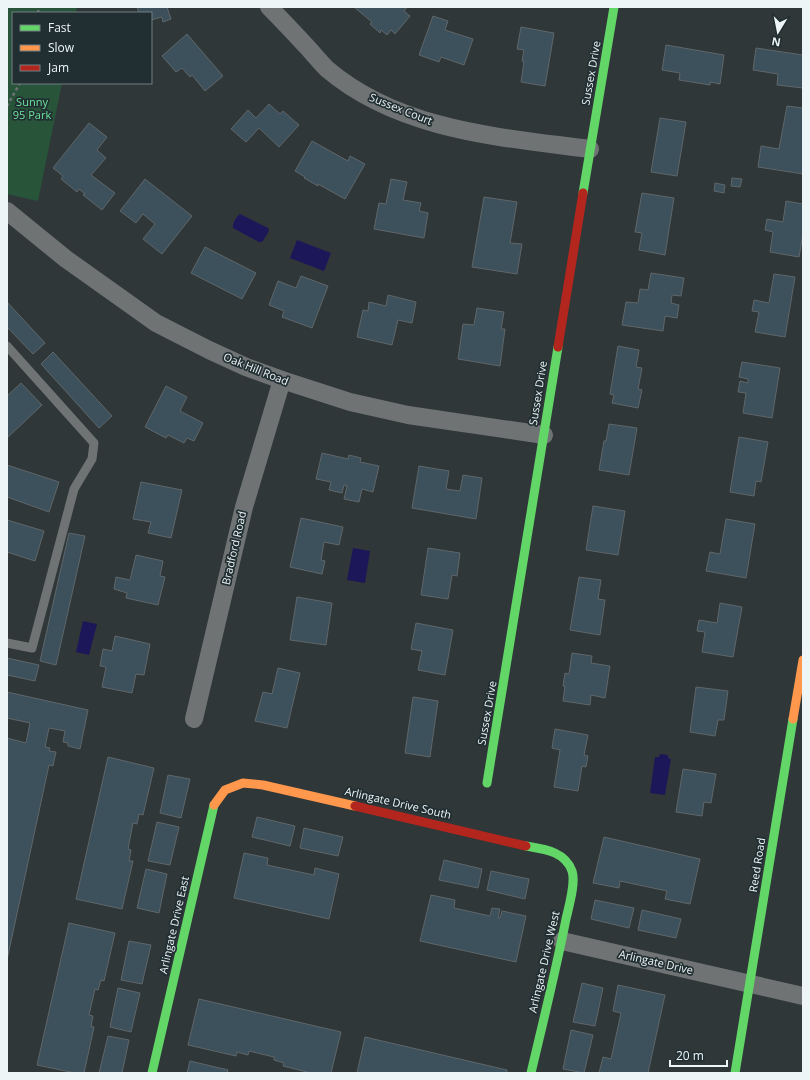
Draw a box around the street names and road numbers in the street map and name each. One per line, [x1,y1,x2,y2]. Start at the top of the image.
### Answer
street label: Sussex Drive [577,40,604,106]
street label: Sussex Court [367,89,435,128]
street label: Oak Hill Road [221,349,291,388]
street label: Sussex Drive [525,360,550,426]
street label: Bradford Road [218,510,249,586]
street label: Sussex Drive [473,680,500,746]
street label: Arlingate Drive South [343,783,453,822]
street label: Reed Road [745,837,768,893]
street label: Arlingate Drive East [155,874,192,975]
street label: Arlingate Drive West [524,909,563,1014]
street label: Arlingate Drive [618,946,695,977]

